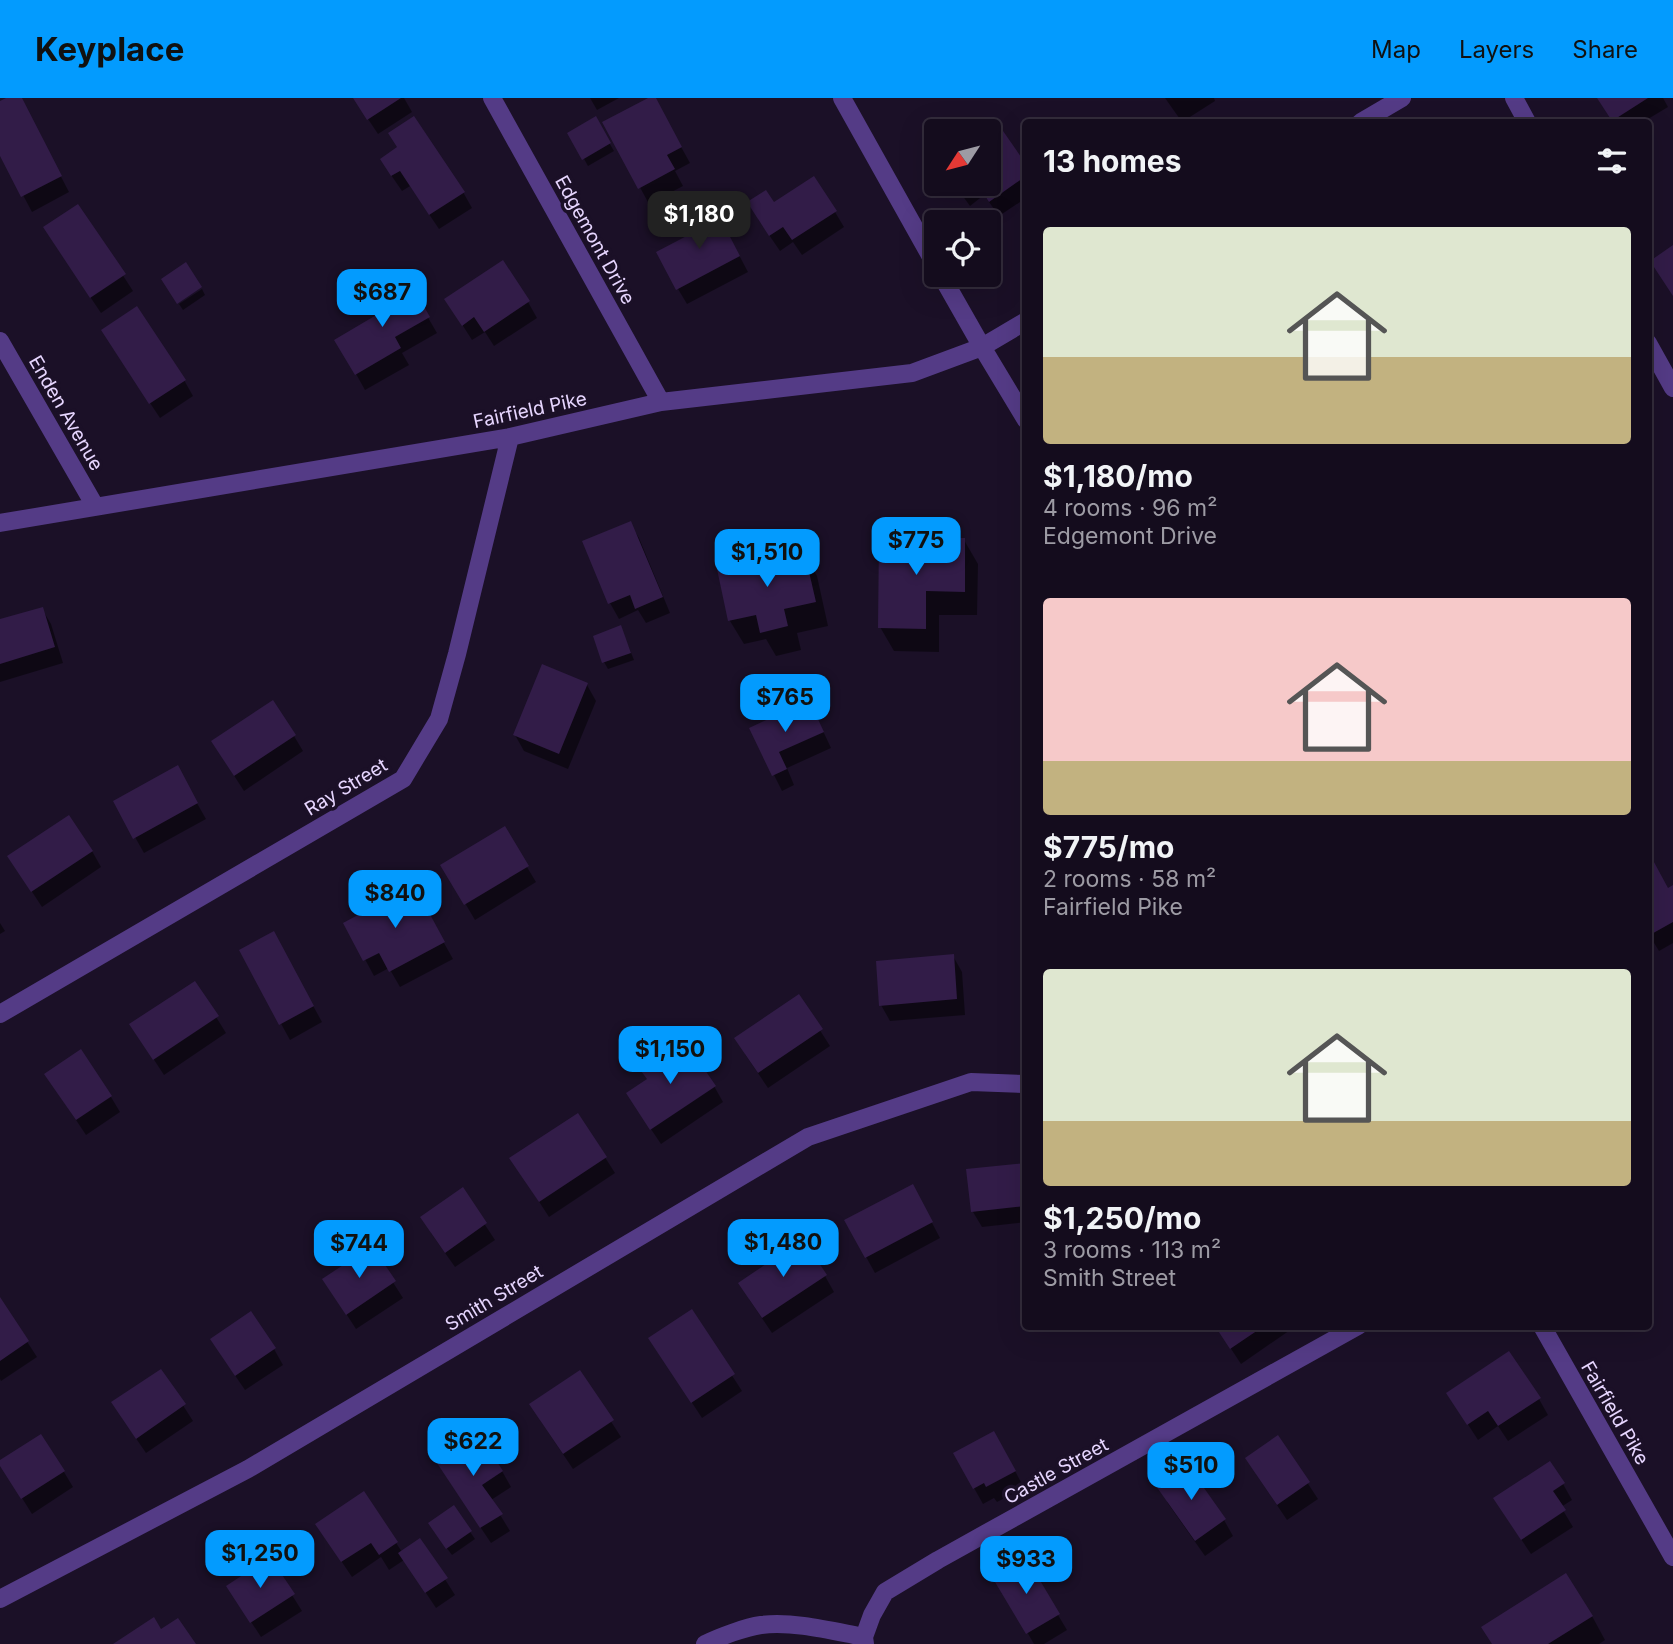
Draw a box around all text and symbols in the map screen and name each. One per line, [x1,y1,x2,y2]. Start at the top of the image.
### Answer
text: Keyplace [35,29,184,69]
text: Map [1371,35,1421,64]
text: Layers [1459,35,1534,64]
text: Share [1572,35,1638,64]
north arrow [924,119,1001,196]
map controls [924,119,1001,287]
icon: filters [1593,142,1631,180]
text: 13 homes [1043,143,1182,179]
street label: Edgemont Drive [550,172,640,308]
pin: $1,180 [642,192,756,251]
text: $1,180 [664,200,734,228]
button: locate [924,210,1001,287]
pin: $687 [341,270,423,329]
icon: home [1274,273,1400,399]
text: $687 [353,278,411,306]
street label: Enden Avenue [24,352,108,474]
street label: Fairfield Pike [471,387,589,433]
text: $1,180/mo [1043,458,1193,494]
text: 4 rooms · 96 m² [1043,494,1217,522]
pin: $775 [875,518,957,577]
text: Edgemont Drive [1043,522,1217,550]
text: $775 [888,526,944,554]
pin: $1,510 [710,530,824,589]
text: $1,510 [731,538,803,566]
icon: home [1274,644,1400,770]
pin: $765 [744,674,826,734]
text: $765 [756,683,814,711]
street label: Ray Street [301,753,391,821]
text: $775/mo [1043,829,1174,865]
text: 2 rooms · 58 m² [1043,865,1216,893]
pin: $840 [354,870,436,930]
text: $840 [364,879,426,907]
text: Fairfield Pike [1043,893,1183,921]
icon: home [1274,1015,1400,1141]
pin: $1,150 [613,1026,727,1086]
text: $1,150 [635,1035,705,1063]
text: $1,250/mo [1043,1200,1201,1236]
pin: $744 [318,1220,400,1280]
pin: $1,480 [726,1220,840,1279]
text: $1,480 [744,1228,822,1256]
text: $744 [330,1229,388,1257]
text: 3 rooms · 113 m² [1043,1236,1221,1264]
street label: Smith Street [441,1260,547,1336]
text: Smith Street [1043,1264,1176,1292]
street label: Fairfield Pike [1576,1357,1654,1469]
pin: $622 [432,1418,514,1478]
text: $622 [444,1427,502,1455]
street label: Castle Street [1000,1433,1112,1509]
pin: $510 [1150,1442,1232,1502]
text: $510 [1163,1451,1219,1479]
pin: $1,250 [203,1530,317,1590]
pin: $933 [985,1536,1067,1596]
text: $1,250 [221,1539,299,1567]
text: $933 [996,1545,1056,1573]

